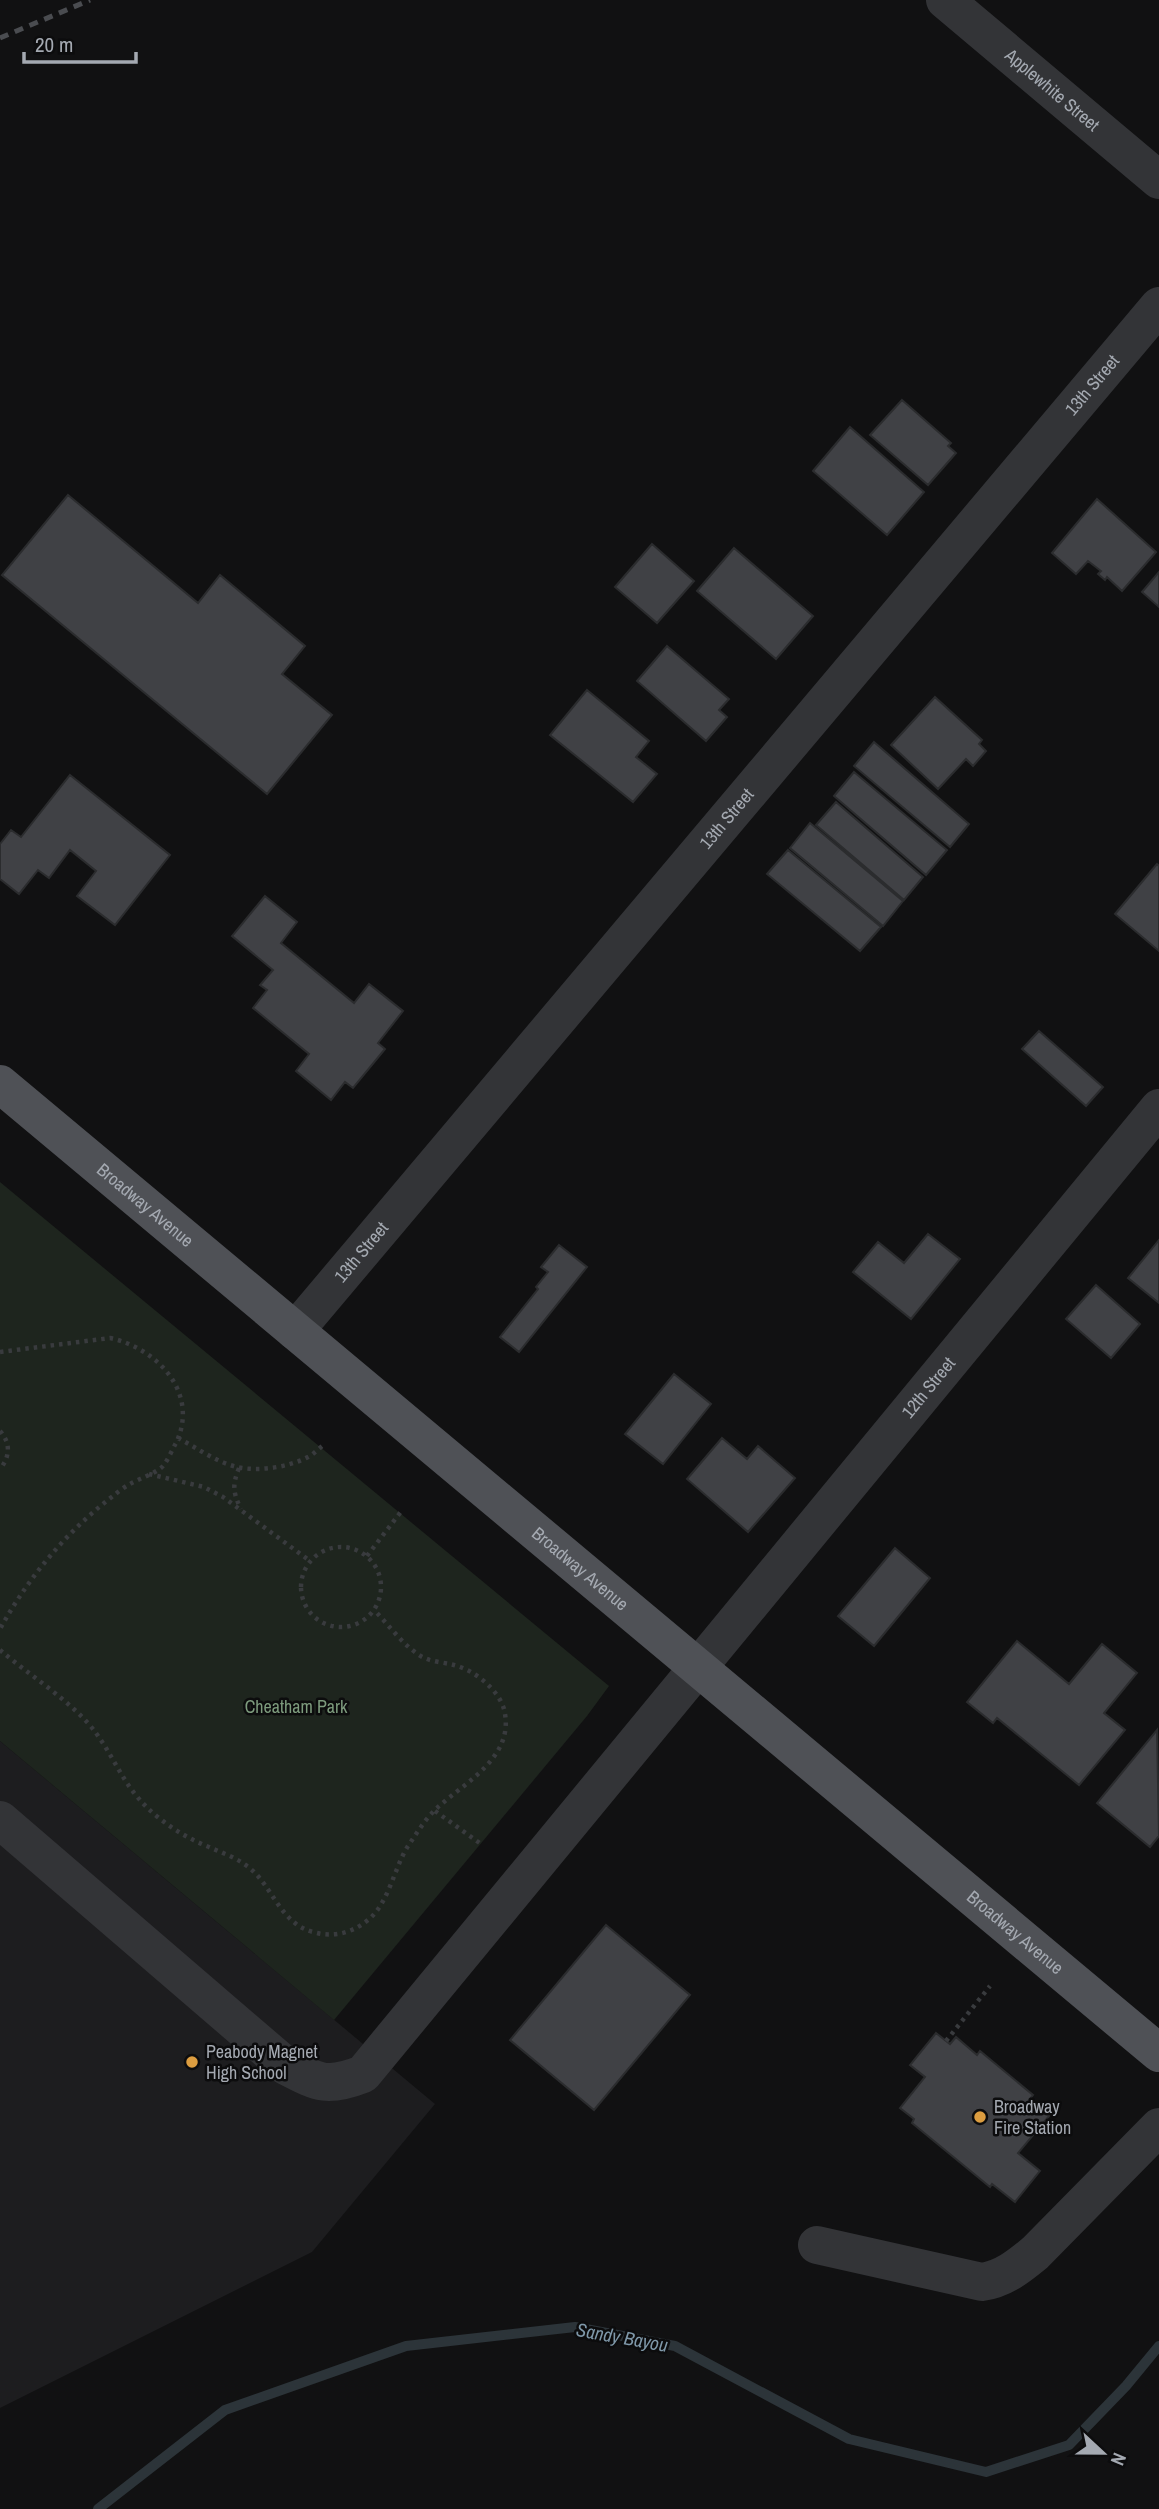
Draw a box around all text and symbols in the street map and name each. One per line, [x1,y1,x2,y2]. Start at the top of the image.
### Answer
scale bar [24,21,136,65]
text: 20 m [35,30,73,59]
street label: Applewhite Street [999,42,1105,137]
street label: 13th Street [1059,349,1125,421]
street label: 13th Street [694,783,759,854]
street label: Broadway Avenue [92,1157,199,1253]
street label: 13th Street [328,1216,394,1288]
street label: 12th Street [896,1352,961,1423]
street label: Broadway Avenue [527,1521,634,1616]
park label: Cheatham Park [245,1694,348,1719]
street label: Broadway Avenue [962,1885,1069,1980]
place label: Peabody Magnet High School [206,2039,318,2085]
marker: Peabody Magnet High School [184,2054,200,2070]
place label: Broadway Fire Station [994,2094,1071,2140]
marker: Broadway Fire Station [972,2109,988,2125]
water label: Sandy Bayou [574,2316,670,2358]
north arrow [1068,2418,1138,2488]
text: N [1105,2449,1133,2469]

